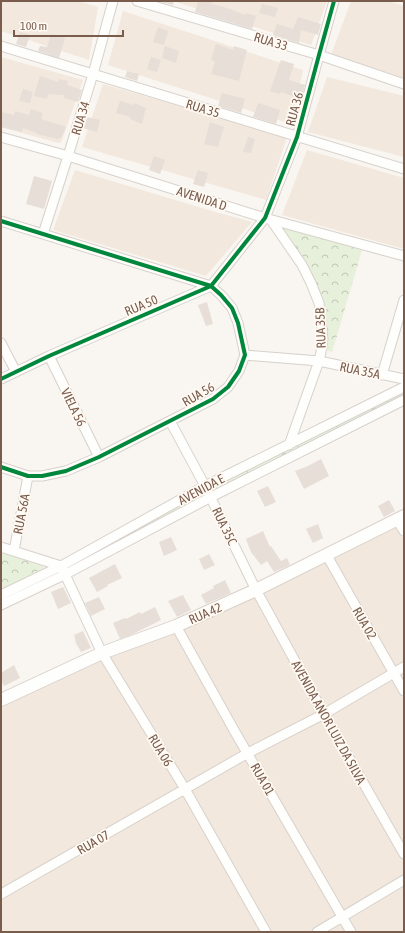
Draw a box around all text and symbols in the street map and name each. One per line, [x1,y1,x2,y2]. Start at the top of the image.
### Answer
scale bar [14,12,123,38]
text: 100 m [20,19,47,33]
street label: RUA 33 [252,29,290,54]
street label: RUA 36 [283,91,306,128]
street label: RUA 35 [184,96,222,121]
street label: RUA 34 [68,99,93,137]
street label: AVENIDA D [175,183,229,214]
street label: RUA 50 [122,292,160,319]
street label: RUA 35B [312,307,329,349]
street label: RUA 35A [338,359,382,382]
street label: RUA 56 [180,379,217,410]
street label: VIELA 56 [58,386,89,429]
street label: AVENIDA E [176,471,227,508]
street label: RUA 56A [10,492,33,536]
street label: RUA 35C [209,505,240,548]
street label: RUA 42 [186,600,224,627]
street label: RUA 02 [349,605,380,642]
street label: AVENIDA ANOR LUIZ DA SILVA [288,658,369,787]
street label: RUA 06 [145,732,176,769]
street label: RUA 01 [247,761,278,798]
street label: RUA 07 [75,827,112,858]

